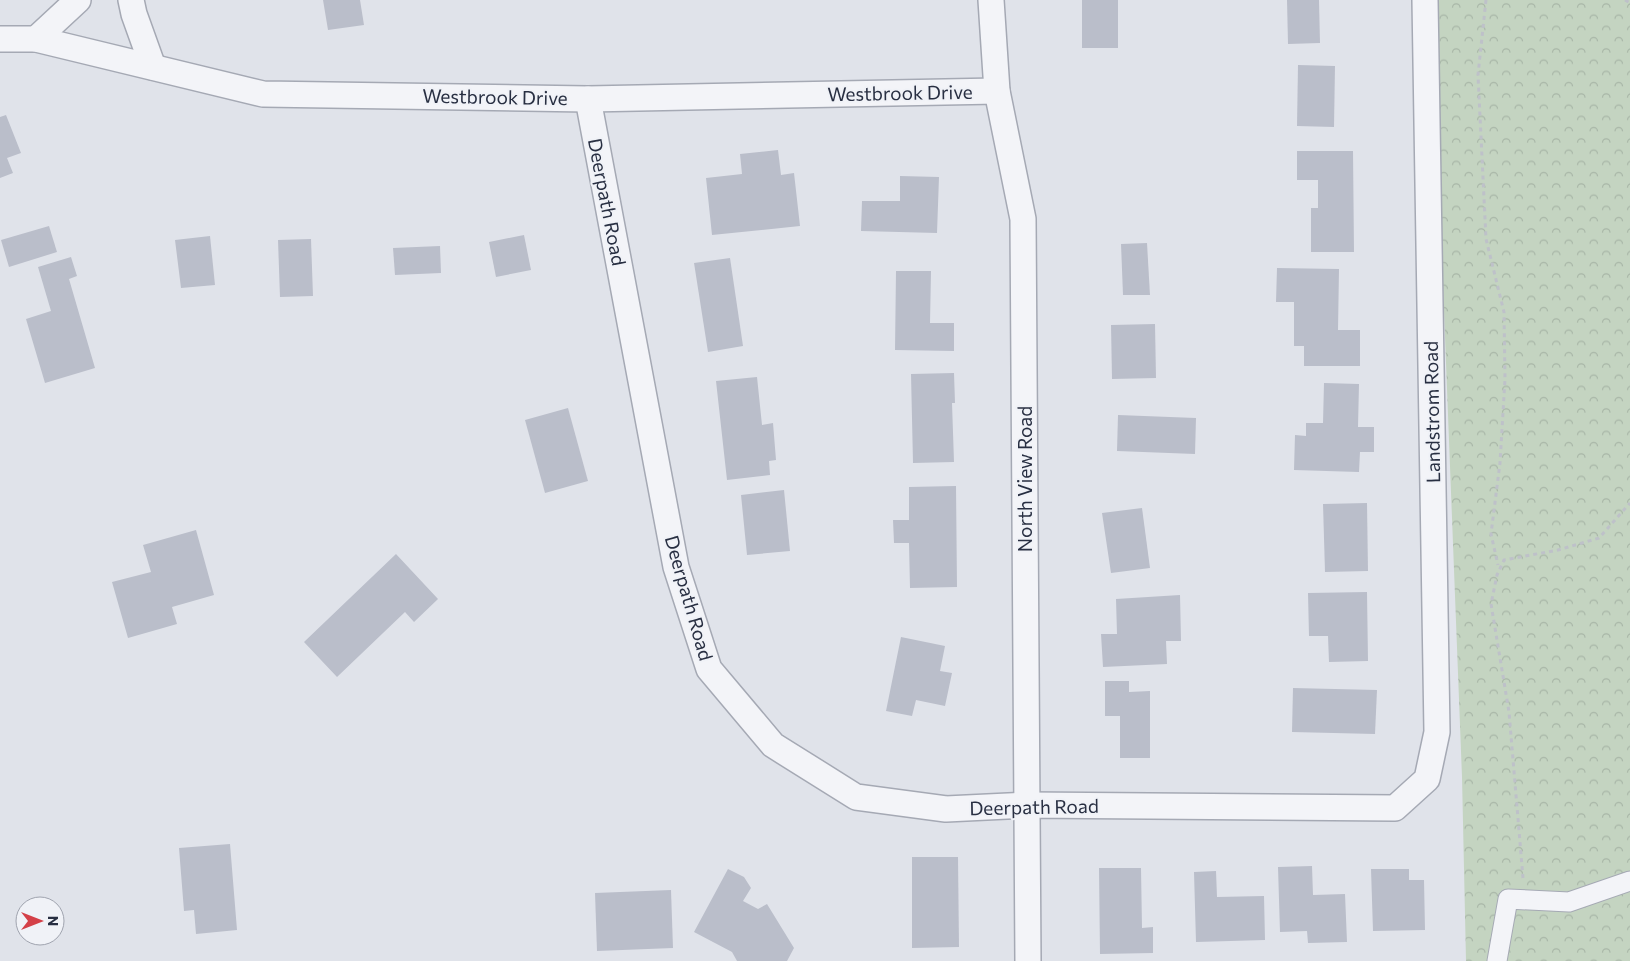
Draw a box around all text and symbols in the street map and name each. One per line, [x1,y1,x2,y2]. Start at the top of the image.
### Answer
street label: Westbrook Drive [827,80,973,105]
street label: Westbrook Drive [422,84,568,109]
street label: Deerpath Road [584,136,631,268]
street label: Landstrom Road [1419,341,1444,483]
street label: North View Road [1013,406,1036,552]
street label: Deerpath Road [661,532,718,663]
street label: Deerpath Road [969,794,1099,819]
north arrow [15,896,65,946]
text: N [45,916,62,926]

